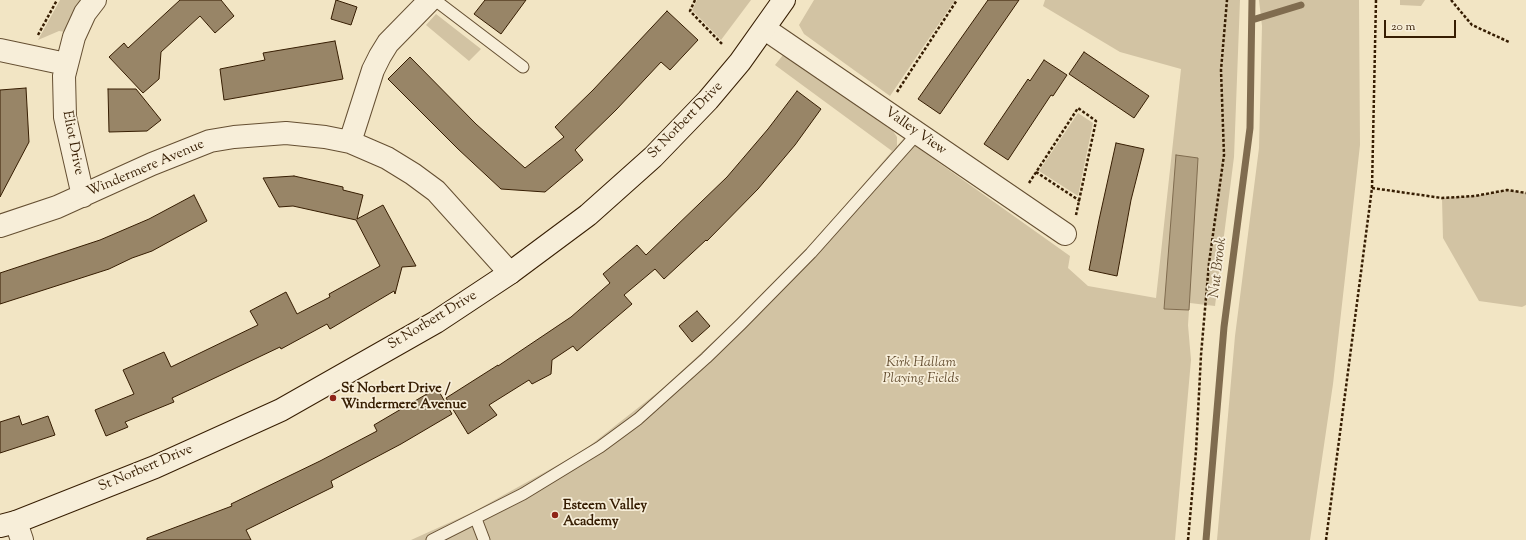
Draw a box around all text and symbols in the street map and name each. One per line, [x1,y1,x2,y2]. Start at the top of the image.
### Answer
scale bar [1386,12,1458,38]
text: 20 m [1391,18,1415,36]
street label: St Norbert Drive [645,79,727,163]
street label: Valley View [881,104,949,160]
street label: Eliot Drive [58,109,86,177]
street label: Windermere Avenue [85,137,207,201]
water label: Nut Brook [1206,237,1232,299]
street label: St Norbert Drive [385,288,481,354]
park label: Kirk Hallam Playing Fields [883,356,959,388]
place label: St Norbert Drive / Windermere Avenue [341,382,467,414]
marker: St Norbert Drive / Windermere Avenue [328,393,338,403]
street label: St Norbert Drive [96,442,196,496]
place label: Esteem Valley Academy [563,499,647,532]
marker: Esteem Valley Academy [550,510,560,520]

